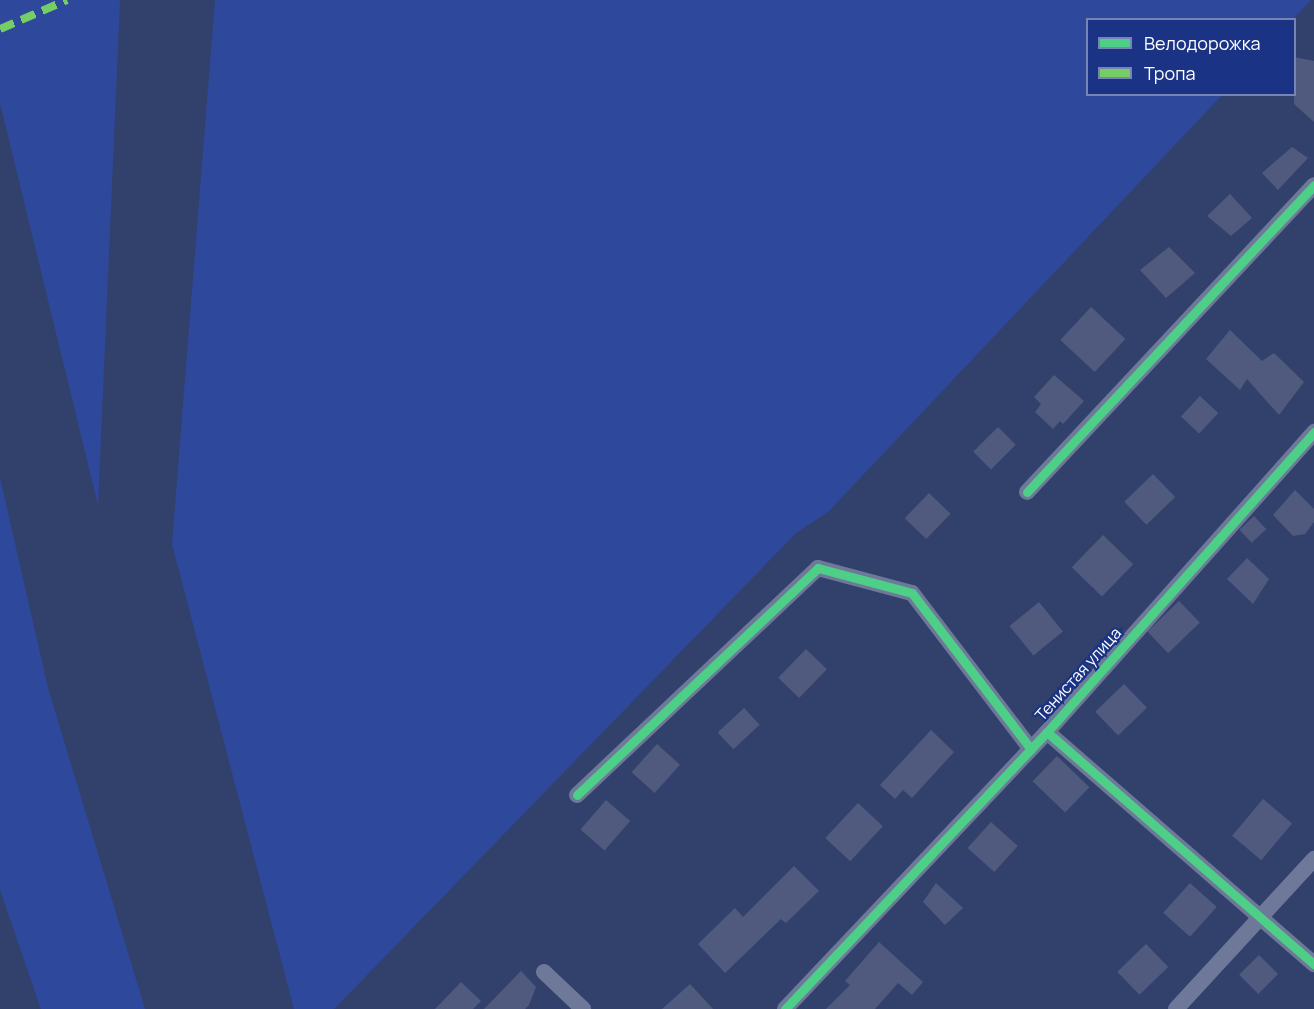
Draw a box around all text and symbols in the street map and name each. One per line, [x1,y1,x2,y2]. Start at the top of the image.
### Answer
legend [1086,18,1296,96]
text: Велодорожка [1144,31,1261,55]
text: Тропа [1144,61,1195,85]
street label: Тенистая улица [1031,623,1125,725]

